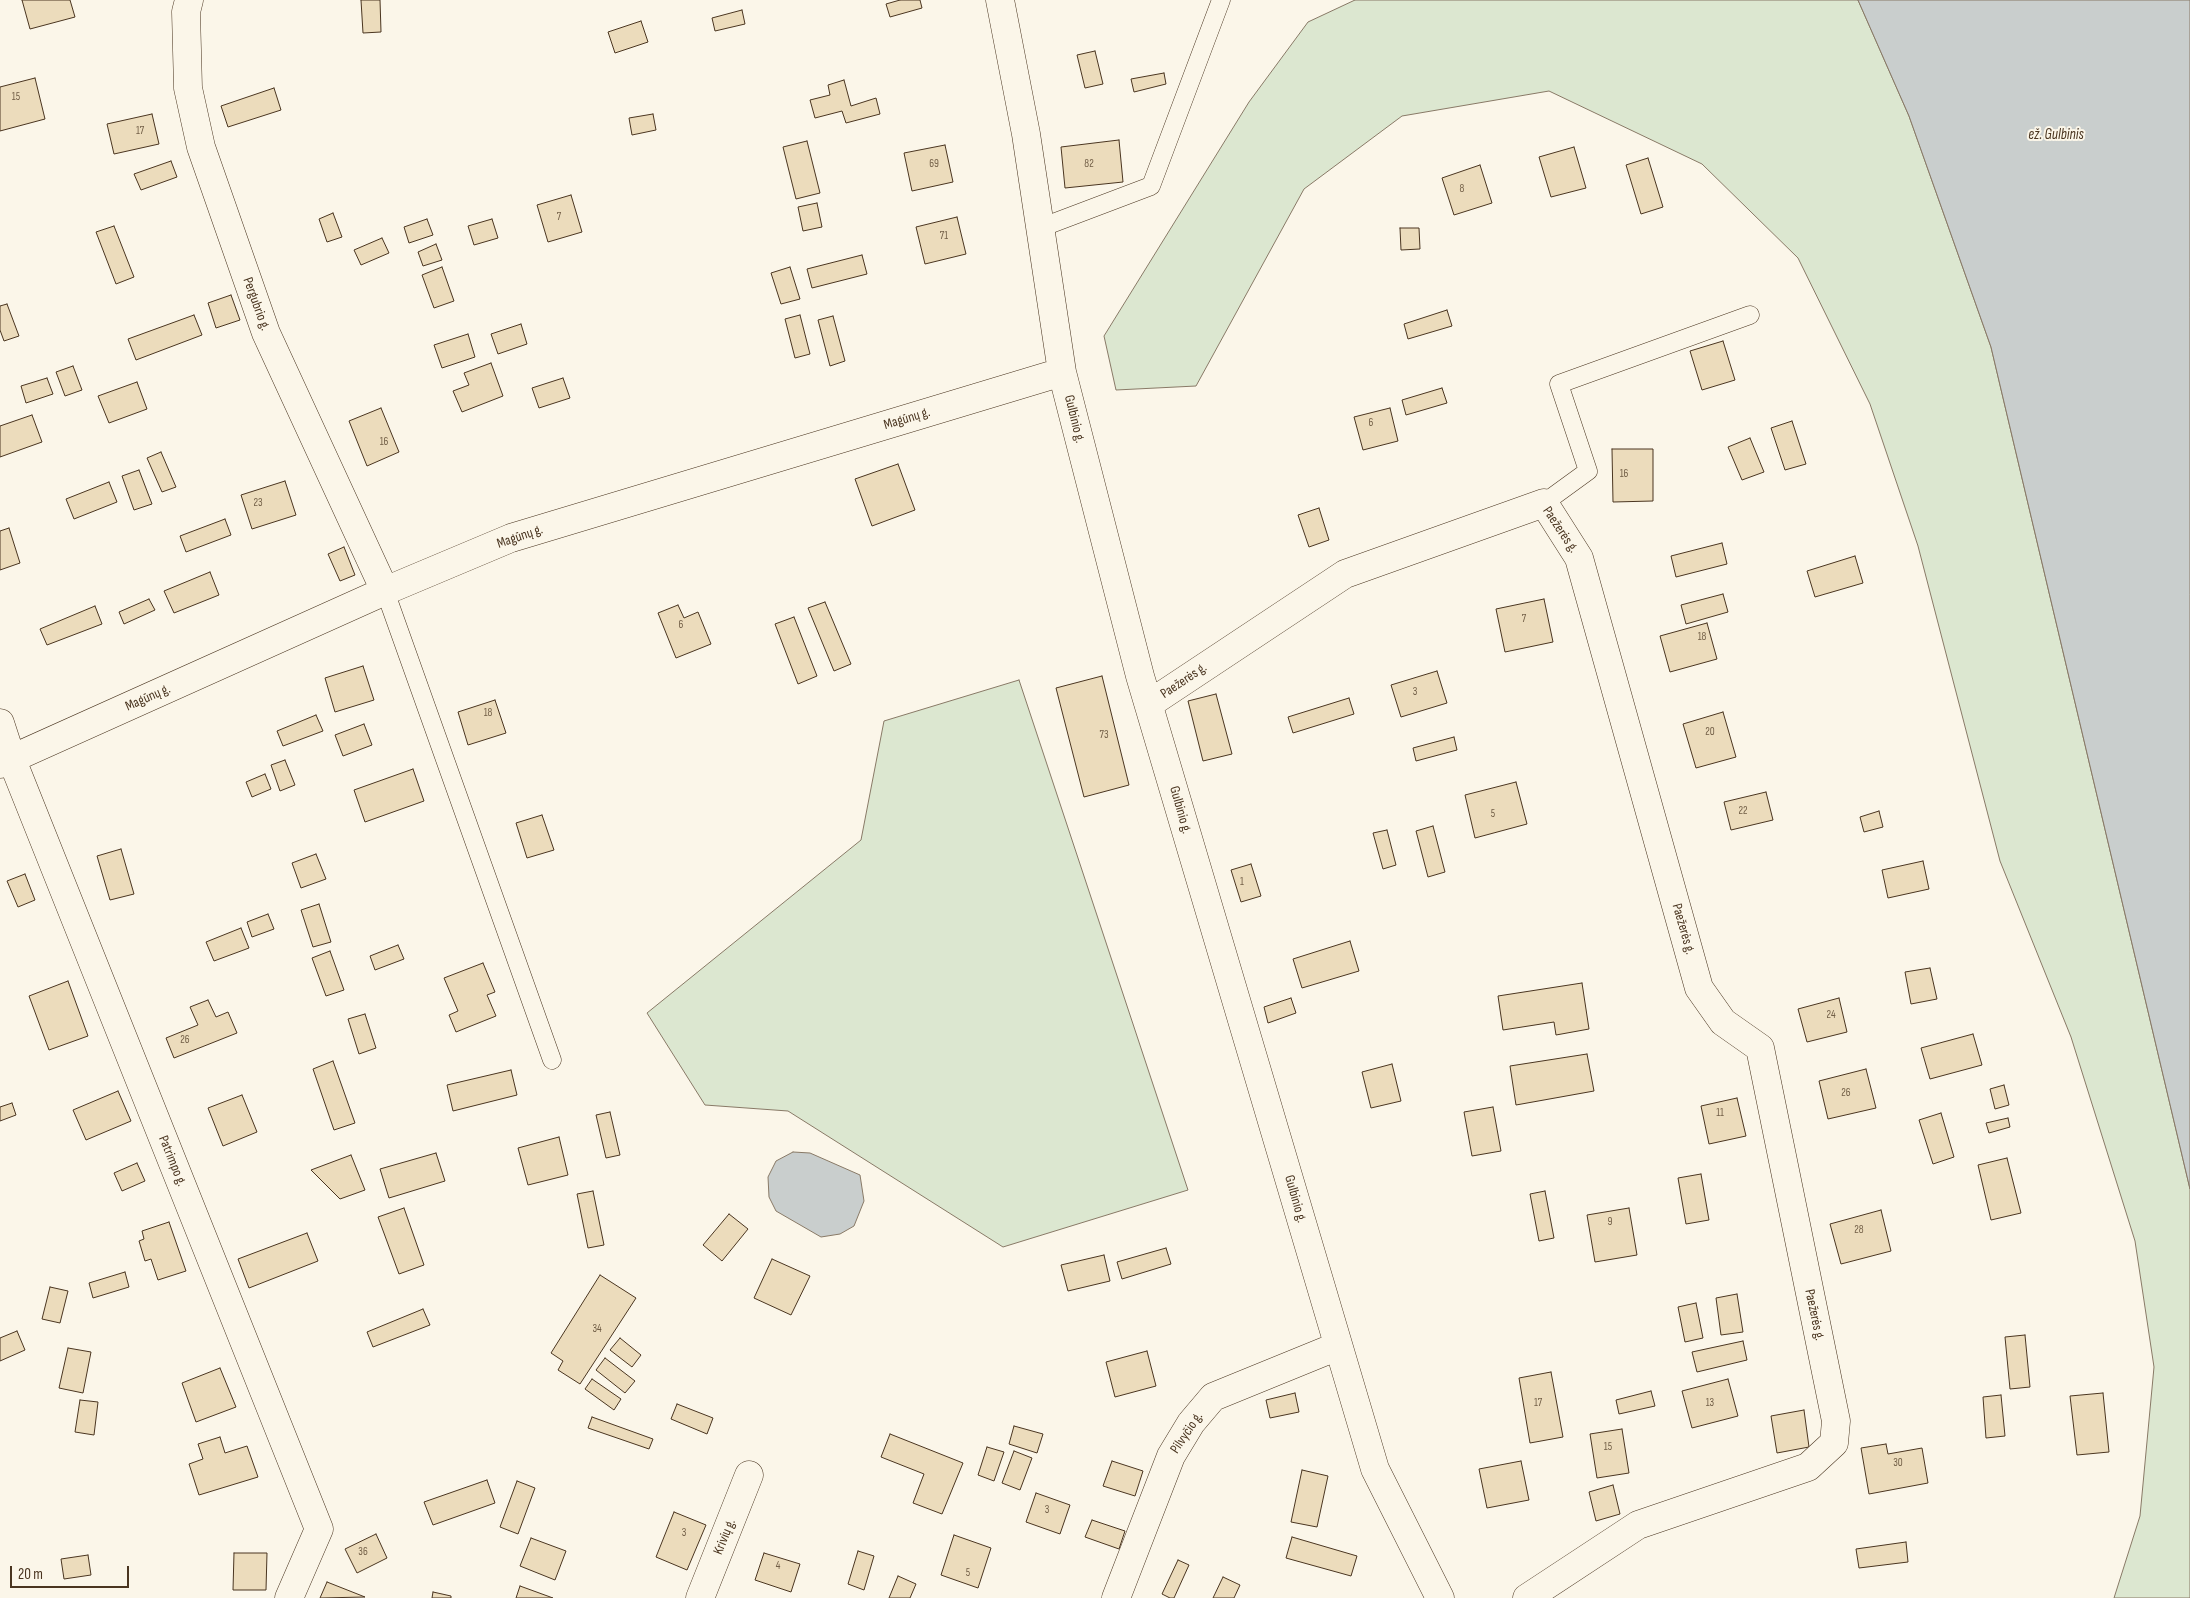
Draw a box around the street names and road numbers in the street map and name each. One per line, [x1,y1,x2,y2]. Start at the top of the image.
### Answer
street label: Pergubrio g. [239,275,273,333]
street label: Gulbinio g. [1060,393,1088,445]
street label: Magūnų g. [882,404,932,434]
street label: Paežerės g. [1538,504,1582,556]
street label: Magūnų g. [495,521,545,553]
street label: Paežerės g. [1158,659,1210,703]
street label: Magūnų g. [123,681,173,715]
street label: Gulbinio g. [1165,784,1195,836]
street label: Paežerės g. [1668,902,1698,956]
street label: Patrimpo g. [154,1133,190,1189]
street label: Gulbinio g. [1280,1173,1310,1225]
street label: Paežerės g. [1800,1288,1828,1342]
street label: Pilvyčio g. [1167,1409,1207,1457]
street label: Krivių g. [710,1517,740,1557]

